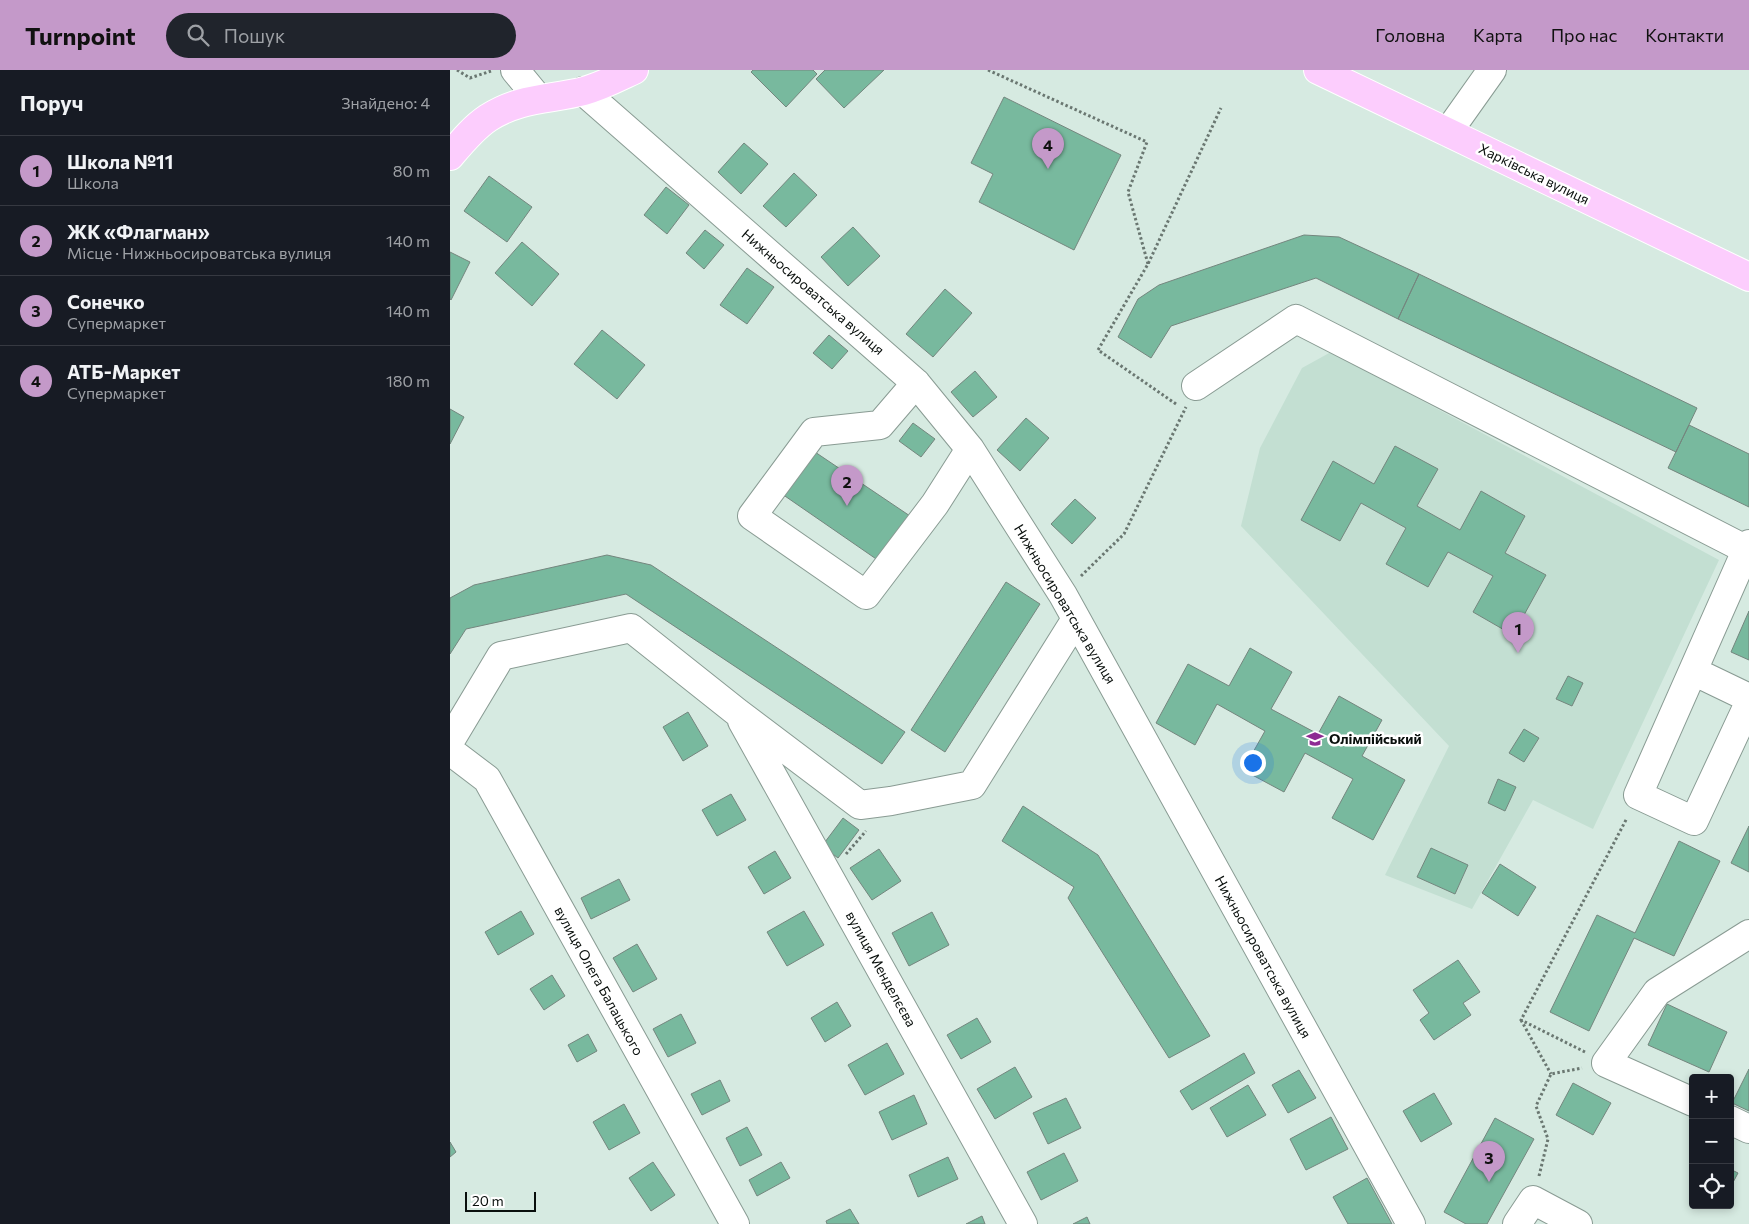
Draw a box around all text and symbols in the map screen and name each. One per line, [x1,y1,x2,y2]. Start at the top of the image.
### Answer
search box [166,13,516,58]
text: Turnpoint [25,21,136,50]
icon: search [184,21,212,49]
text: Пошук [224,24,285,47]
text: Головна [1375,24,1445,46]
text: Карта [1473,24,1523,46]
text: Про нас [1551,24,1617,46]
text: Контакти [1645,24,1724,46]
text: Поруч [20,90,83,115]
text: Знайдено: 4 [341,93,430,112]
pin: 4 [1032,128,1064,169]
street label: Харківська вулиця [1476,139,1592,208]
text: Школа №11 [67,150,173,173]
text: 1 [32,161,40,180]
text: 80 m [393,161,430,180]
text: Школа [67,173,119,192]
text: ЖК «Флагман» [67,220,210,243]
street label: Нижньосироватська вулиця [739,225,888,358]
text: 2 [31,231,41,250]
text: 140 m [386,231,430,250]
text: Місце · Нижньосироватська вулиця [67,243,331,262]
text: Сонечко [67,290,145,313]
text: 3 [31,301,41,320]
text: 140 m [386,301,430,320]
text: Супермаркет [67,313,166,332]
text: АТБ-Маркет [67,360,180,383]
text: 4 [31,371,41,390]
text: 180 m [386,371,430,390]
text: Супермаркет [67,383,166,402]
pin: 2 [831,465,863,506]
street label: Нижньосироватська вулиця [1011,521,1120,687]
pin: 1 [1502,612,1534,653]
school or university icon: Олімпійський [1305,729,1325,749]
place label: Олімпійський [1329,730,1422,747]
your location [1240,750,1266,776]
street label: Нижньосироватська вулиця [1212,873,1315,1041]
street label: вулиця Олега Балацького [551,903,648,1058]
street label: вулиця Менделєєва [843,908,920,1030]
map controls [1689,1074,1734,1209]
button: + [1689,1074,1734,1119]
button: − [1689,1119,1734,1164]
pin: 3 [1473,1141,1505,1182]
button: locate [1689,1164,1734,1209]
scale bar [465,1189,536,1212]
text: 20 m [472,1192,504,1209]

